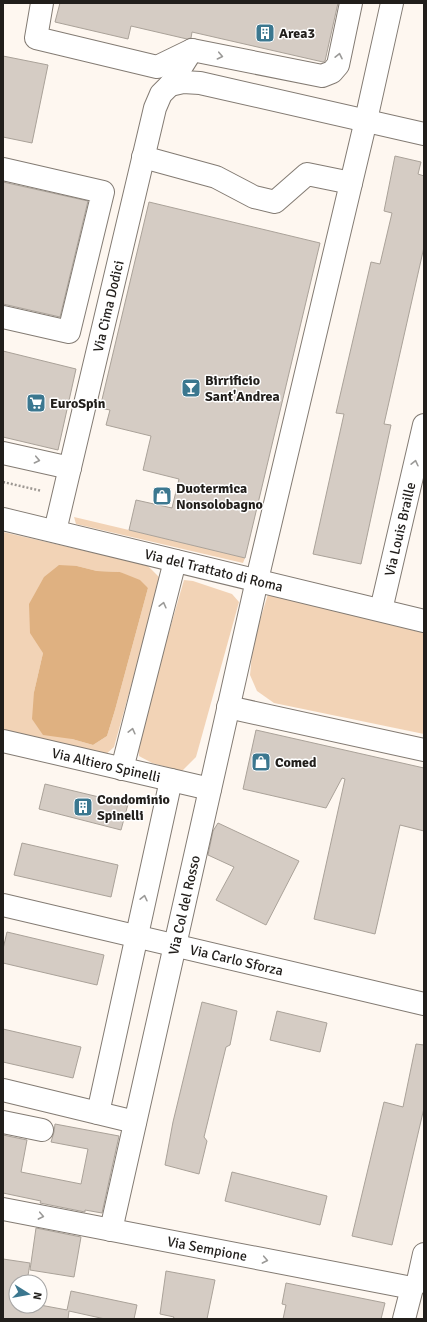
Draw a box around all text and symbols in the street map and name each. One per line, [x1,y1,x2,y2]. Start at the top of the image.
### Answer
building icon: Area3 [254,22,276,44]
place label: Area3 [279,25,315,42]
one-way arrow [217,51,223,59]
one-way arrow [335,53,343,59]
street label: Via Cima Dodici [89,259,127,354]
place label: Birrificio Sant'Andrea [205,372,280,405]
bar icon: Birrificio Sant'Andrea [180,377,202,399]
supermarket icon: EuroSpin [25,392,47,414]
place label: EuroSpin [50,395,106,412]
one-way arrow [33,456,40,464]
one-way arrow [411,460,419,466]
place label: Duotermica Nonsolobagno [176,480,263,513]
street label: Via Louis Braille [381,480,419,578]
shop icon: Duotermica Nonsolobagno [151,485,173,507]
street label: Via del Trattato di Roma [143,545,285,595]
one-way arrow [159,602,167,608]
one-way arrow [127,728,135,734]
street label: Via Altiero Spinelli [50,744,162,786]
shop icon: Comed [250,751,272,773]
place label: Comed [275,754,317,771]
place label: Condominio Spinelli [97,791,170,824]
building icon: Condominio Spinelli [72,796,94,818]
street label: Via Col del Rosso [165,854,203,957]
one-way arrow [140,895,148,901]
street label: Via Carlo Sforza [188,941,285,979]
one-way arrow [38,1212,44,1220]
street label: Via Sempione [166,1232,249,1264]
one-way arrow [262,1255,268,1263]
north arrow [8,1274,48,1314]
text: N [30,1291,44,1301]

